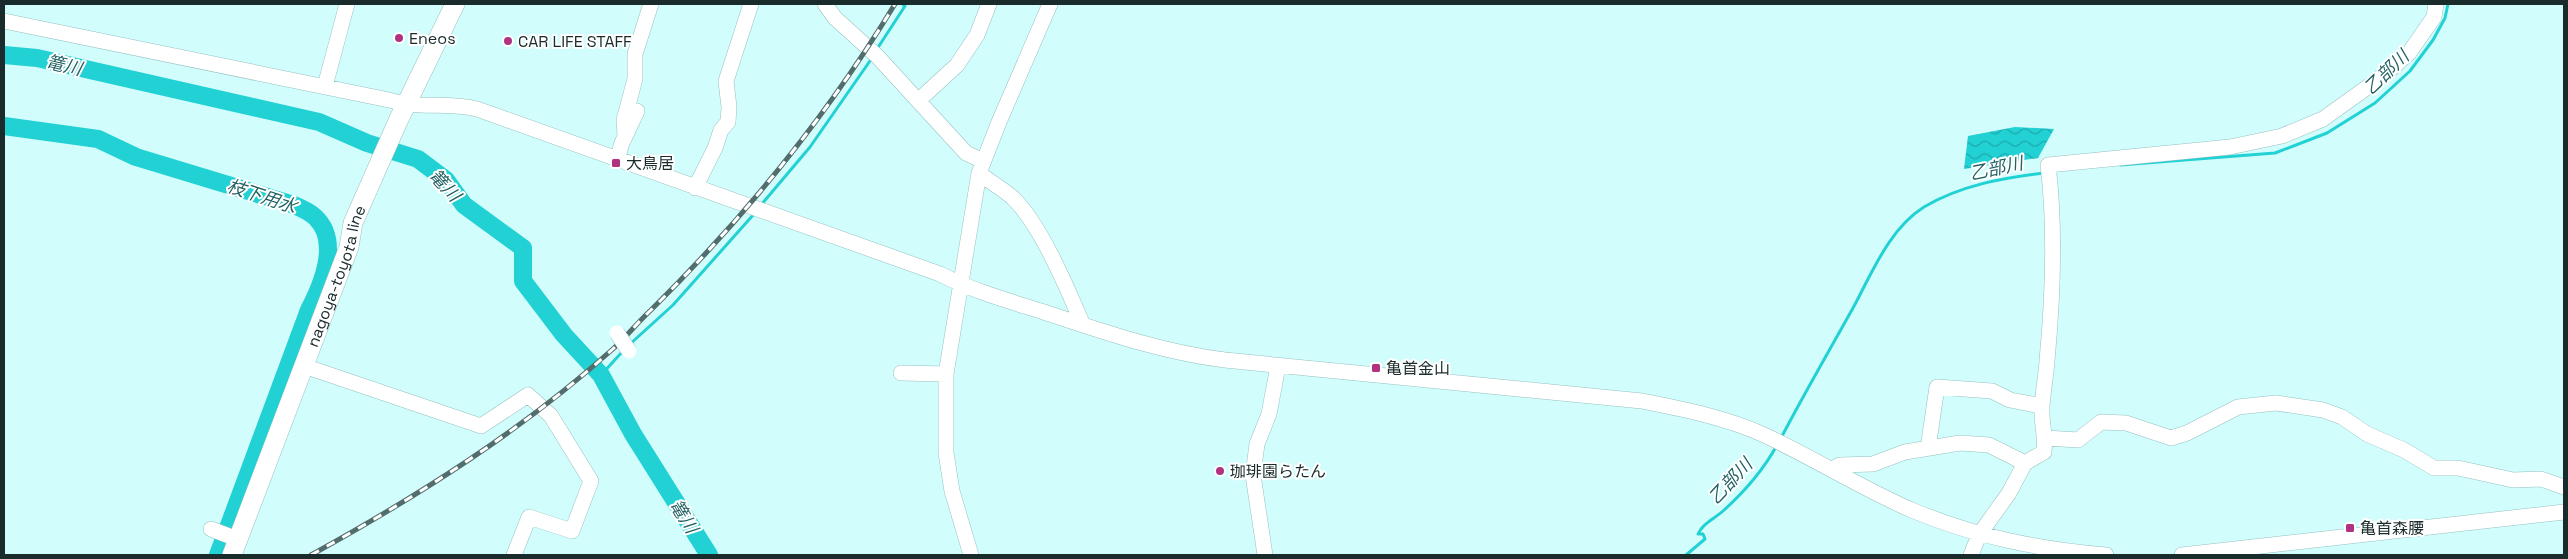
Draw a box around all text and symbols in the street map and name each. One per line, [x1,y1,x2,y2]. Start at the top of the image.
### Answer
place label: Eneos [409,28,456,49]
place label: CAR LIFE STAFF [518,31,632,52]
marker: Eneos [393,32,405,44]
marker: CAR LIFE STAFF [502,35,514,47]
water label: 乙部川 [2359,44,2415,99]
water label: 篭川 [44,50,86,81]
water label: 乙部川 [1967,151,2027,185]
place label: 大鳥居 [626,153,674,174]
marker: 大鳥居 [610,157,622,169]
water label: 篭川 [424,164,467,207]
water label: 枝下用水 [224,174,302,219]
street label: nagoya-toyota line [302,202,370,350]
place label: 亀首金山 [1386,358,1450,379]
marker: 亀首金山 [1370,362,1382,374]
water label: 乙部川 [1703,452,1758,509]
place label: 珈琲園らたん [1230,461,1326,482]
marker: 珈琲園らたん [1214,465,1226,477]
water label: 篭川 [665,495,704,539]
place label: 亀首森腰 [2360,518,2424,539]
marker: 亀首森腰 [2344,522,2356,534]

